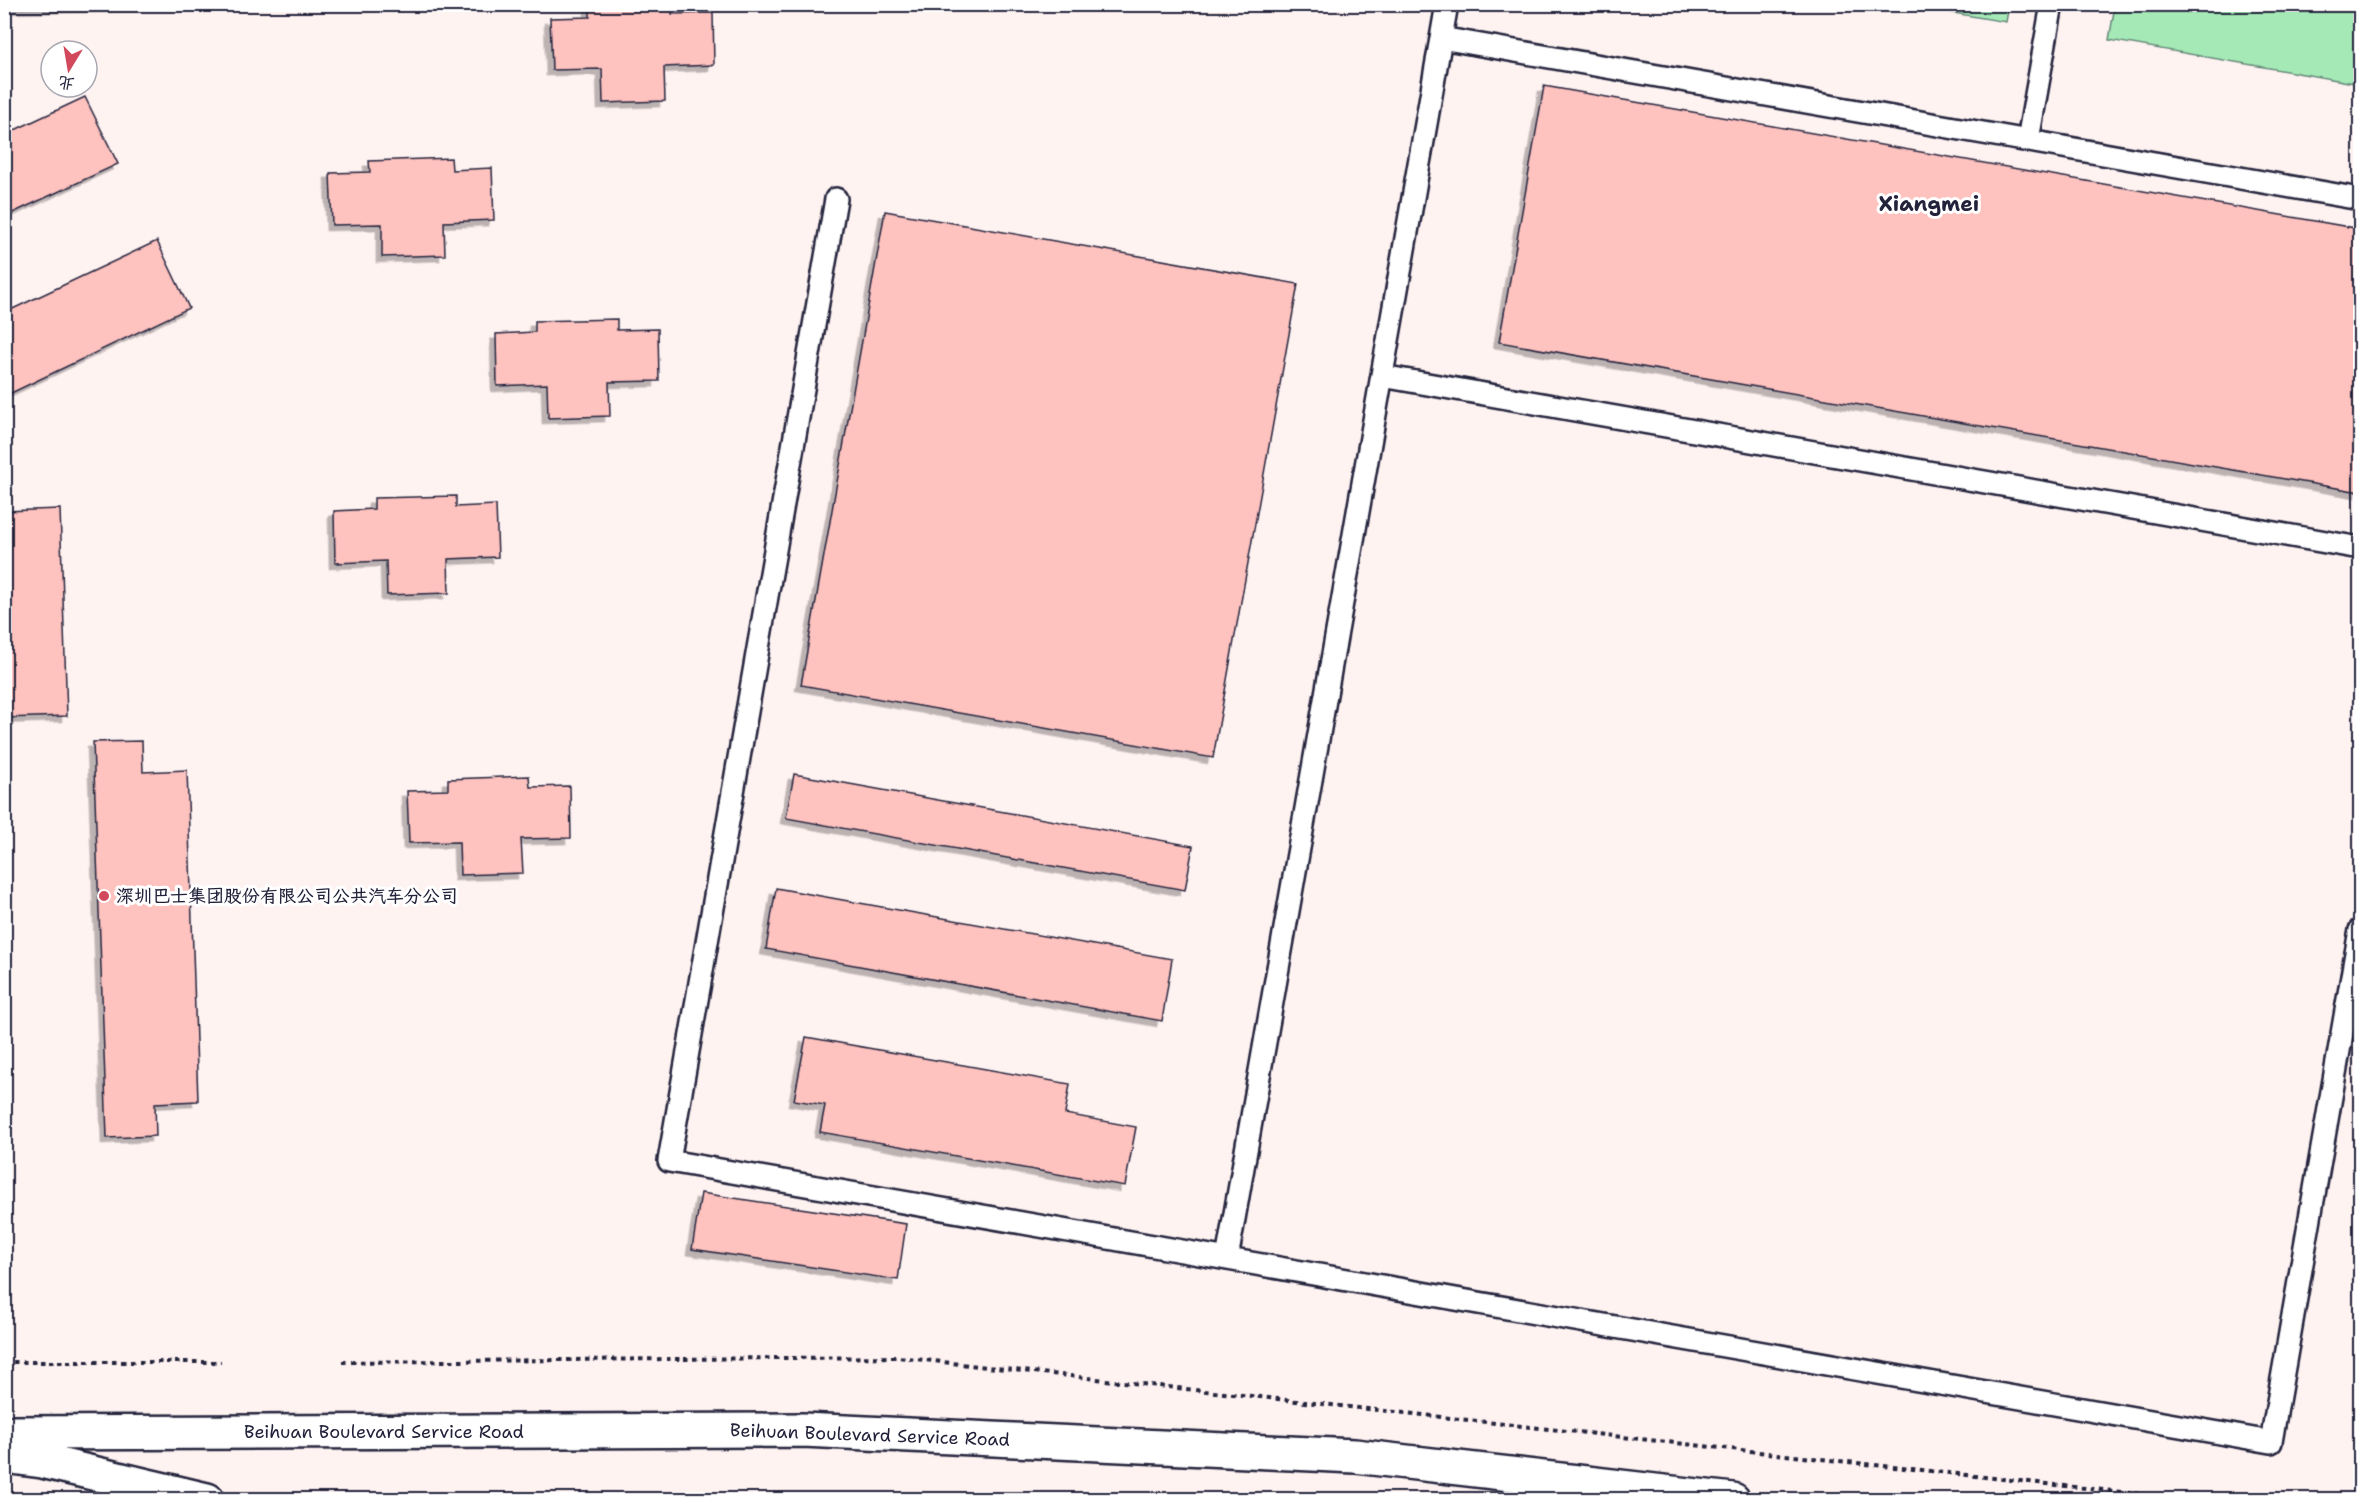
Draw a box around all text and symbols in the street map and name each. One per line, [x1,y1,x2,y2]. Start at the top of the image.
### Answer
north arrow [39,39,99,99]
text: 北 [56,71,76,95]
district label: Xiangmei [1879,190,1979,218]
place label: 深圳巴士集团股份有限公司公共汽车分公司 [116,884,458,908]
marker: 深圳巴士集团股份有限公司公共汽车分公司 [97,889,111,903]
street label: Beihuan Boulevard Service Road [730,1418,1010,1452]
street label: Beihuan Boulevard Service Road [244,1420,524,1444]

